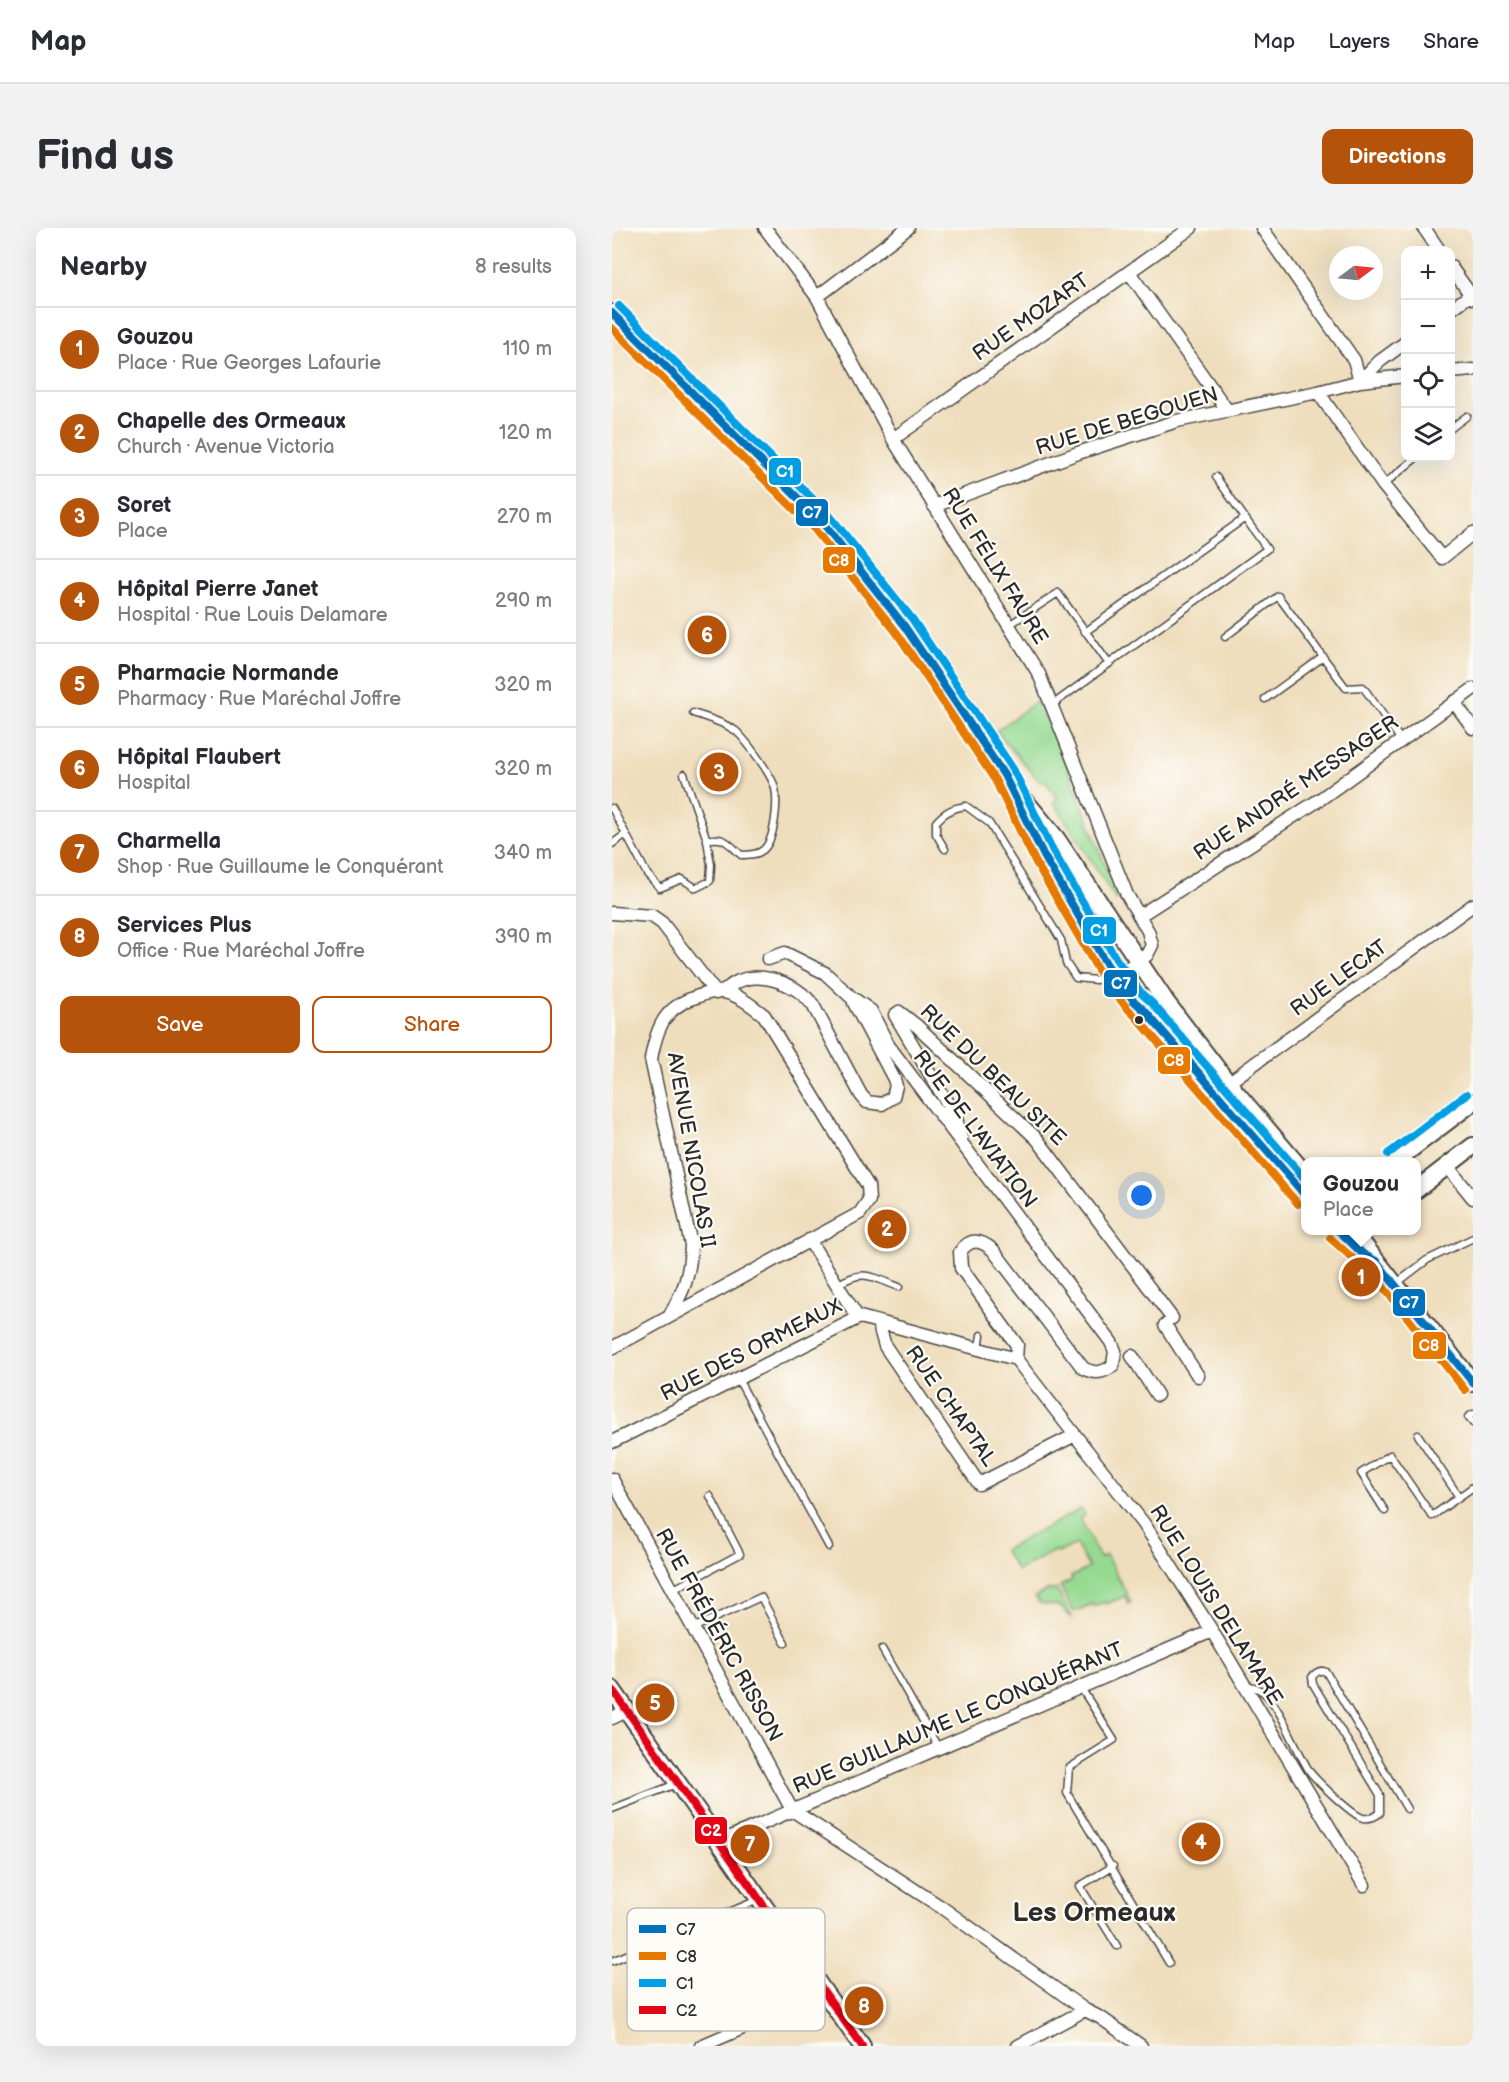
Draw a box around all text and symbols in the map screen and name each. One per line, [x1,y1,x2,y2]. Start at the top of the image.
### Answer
text: Map [30,25,86,58]
text: Map [1253,29,1295,54]
text: Layers [1328,29,1390,54]
text: Share [1423,29,1479,54]
button: Directions [1322,129,1473,184]
text: Find us [36,131,174,182]
north arrow [1329,246,1383,300]
map controls [1401,246,1455,462]
button: + [1401,246,1455,300]
text: Nearby [60,252,147,283]
text: 8 results [475,255,552,279]
street label: RUE MOZART [968,267,1094,366]
button: − [1401,300,1455,354]
text: Gouzou [117,324,193,351]
text: 1 [75,337,84,361]
text: 110 m [503,337,552,361]
text: Place · Rue Georges Lafaurie [117,351,381,375]
button: locate [1401,354,1455,408]
street label: RUE DE BEGOUEN [1033,381,1221,461]
text: Chapelle des Ormeaux [117,408,345,435]
button: layers [1401,408,1455,462]
text: 2 [74,421,85,445]
text: 120 m [499,421,552,445]
text: Church · Avenue Victoria [117,435,335,459]
line badge: C1 [768,457,802,486]
text: C1 [776,463,794,482]
street label: RUE FÉLIX FAURE [937,483,1053,649]
text: Soret [117,492,171,519]
line badge: C7 [795,498,829,527]
text: C7 [802,504,822,523]
text: 3 [74,505,85,529]
text: 270 m [497,505,552,529]
text: Place [117,519,168,543]
line badge: C8 [822,546,856,574]
text: C8 [829,552,849,571]
text: Hôpital Pierre Janet [117,576,318,603]
text: 4 [74,589,85,613]
text: 290 m [495,589,552,613]
text: Hospital · Rue Louis Delamare [117,603,388,627]
pin: 6 [688,612,727,658]
text: Pharmacie Normande [117,660,339,687]
text: 5 [74,673,85,697]
text: 320 m [494,673,552,697]
text: Pharmacy · Rue Maréchal Joffre [117,687,401,711]
street label: RUE ANDRÉ MESSAGER [1189,710,1403,866]
text: Hôpital Flaubert [117,744,281,771]
pin: 3 [700,750,738,794]
text: 6 [73,757,86,781]
text: 320 m [494,757,552,781]
text: Hospital [117,771,190,795]
text: Charmella [117,828,221,855]
text: 7 [74,841,85,865]
text: 340 m [494,841,552,865]
text: Shop · Rue Guillaume le Conquérant [117,855,444,879]
text: Services Plus [117,912,252,939]
line badge: C1 [1082,916,1117,945]
text: C1 [1090,922,1108,941]
text: 8 [73,925,86,949]
text: 390 m [494,925,552,949]
street label: RUE LECAT [1286,934,1393,1022]
text: Office · Rue Maréchal Joffre [117,939,365,963]
line badge: C7 [1103,969,1138,998]
text: C7 [1111,975,1131,994]
button: Save [60,996,300,1053]
button: Share [312,996,552,1053]
street label: RUE DU BEAU SITE [915,999,1071,1151]
unlabelled marker [1133,1014,1145,1026]
street label: RUE DE L'AVIATION [908,1045,1042,1213]
line badge: C8 [1157,1046,1191,1075]
street label: AVENUE NICOLAS II [661,1050,721,1250]
text: C8 [1164,1052,1184,1071]
popup [1301,1157,1421,1235]
text: Gouzou [1323,1171,1399,1198]
your location [1127,1181,1156,1210]
text: Place [1323,1198,1374,1222]
pin: 2 [868,1206,906,1252]
pin: 1 [1342,1254,1380,1300]
line badge: C7 [1392,1288,1426,1317]
street label: RUE DES ORMEAUX [656,1293,846,1406]
text: C7 [1399,1294,1419,1313]
line badge: C8 [1412,1331,1447,1360]
text: C8 [1419,1337,1439,1356]
street label: RUE CHAPTAL [900,1341,1002,1471]
street label: RUE LOUIS DELAMARE [1144,1500,1288,1710]
street label: RUE FRÉDÉRIC RISSON [650,1524,788,1746]
street label: RUE GUILLAUME LE CONQUÉRANT [789,1637,1127,1799]
pin: 5 [636,1680,675,1726]
line badge: C2 [694,1816,728,1845]
pin: 4 [1182,1820,1220,1864]
text: C2 [701,1822,722,1841]
pin: 7 [730,1822,770,1866]
district label: Les Ormeaux [1013,1897,1176,1929]
legend [627,1908,825,2031]
text: C7 [676,1921,695,1940]
text: C8 [676,1948,697,1967]
text: C1 [676,1975,694,1994]
pin: 8 [844,1984,884,2028]
text: C2 [676,2002,697,2021]

